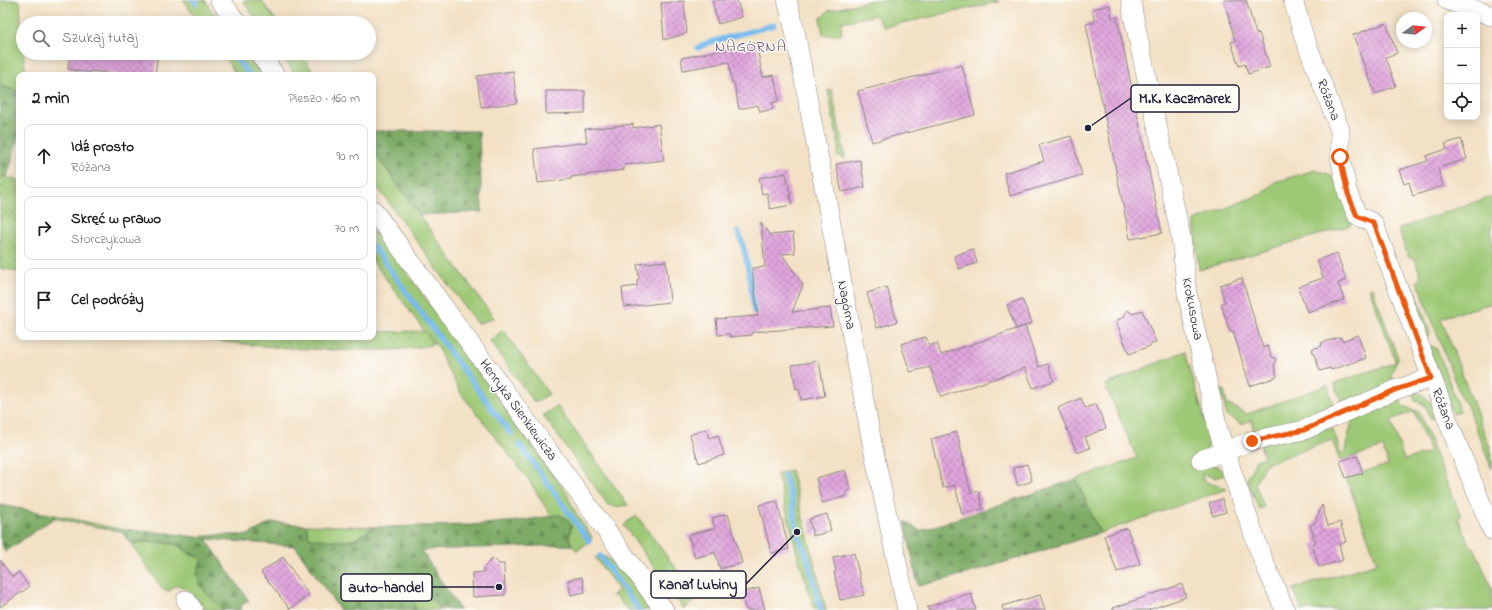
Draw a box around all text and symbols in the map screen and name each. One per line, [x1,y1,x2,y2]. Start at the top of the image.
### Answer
north arrow [1396,12,1432,48]
map controls [1444,12,1480,120]
button: + [1444,12,1480,48]
search box [16,16,376,60]
icon: search [30,27,52,49]
text: Szukaj tutaj [62,27,138,49]
district label: NAGÓRNA [715,36,787,58]
button: − [1444,48,1480,84]
street label: Różana [1311,76,1345,124]
button: locate [1444,84,1480,120]
callout: M.K. Kaczmarek [1131,85,1239,112]
text: 2 min [32,86,69,111]
text: M.K. Kaczmarek [1139,88,1232,110]
text: Pieszo · 160 m [288,89,360,108]
text: Idź prosto [71,136,134,158]
icon: ahead [33,145,55,167]
text: 90 m [336,147,359,166]
route start [1331,148,1349,166]
text: Różana [71,158,111,177]
text: Skręć w prawo [71,208,161,230]
icon: right [33,217,55,239]
text: 70 m [335,219,359,238]
text: Storczykowa [71,230,141,249]
street label: Krokusowa [1176,276,1208,342]
street label: Nagórna [830,279,861,331]
icon: arrive [33,289,55,311]
text: Cel podróży [71,289,144,311]
street label: Henryka Sienkiewicza [473,355,562,466]
street label: Różana [1426,385,1460,433]
route end [1243,432,1261,450]
callout: Kanał Lubiny [651,571,746,598]
callout: auto-handel [341,574,432,601]
text: Kanał Lubiny [659,574,738,598]
text: auto-handel [348,577,424,599]

